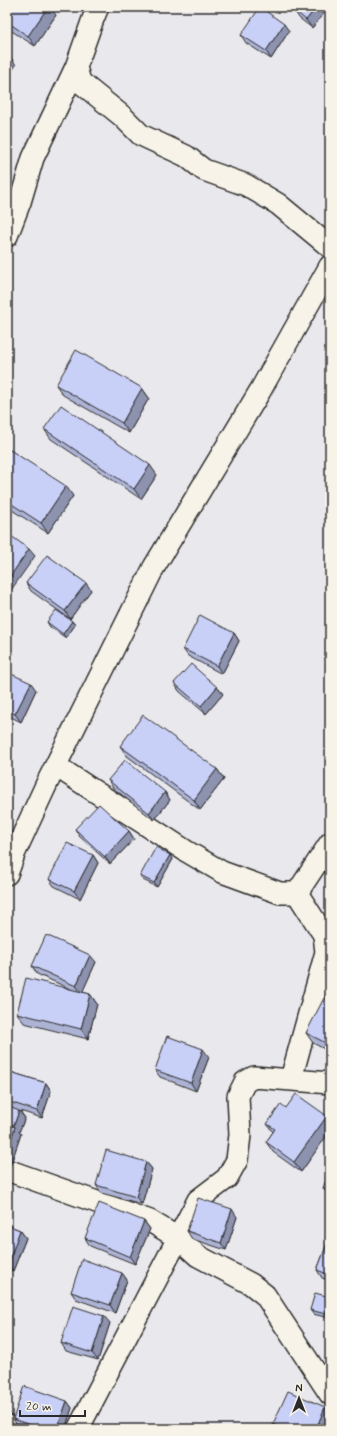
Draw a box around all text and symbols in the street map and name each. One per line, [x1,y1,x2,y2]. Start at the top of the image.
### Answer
north arrow [279,1378,319,1418]
text: N [295,1382,303,1396]
scale bar [20,1392,85,1418]
text: 20 m [26,1399,52,1415]

